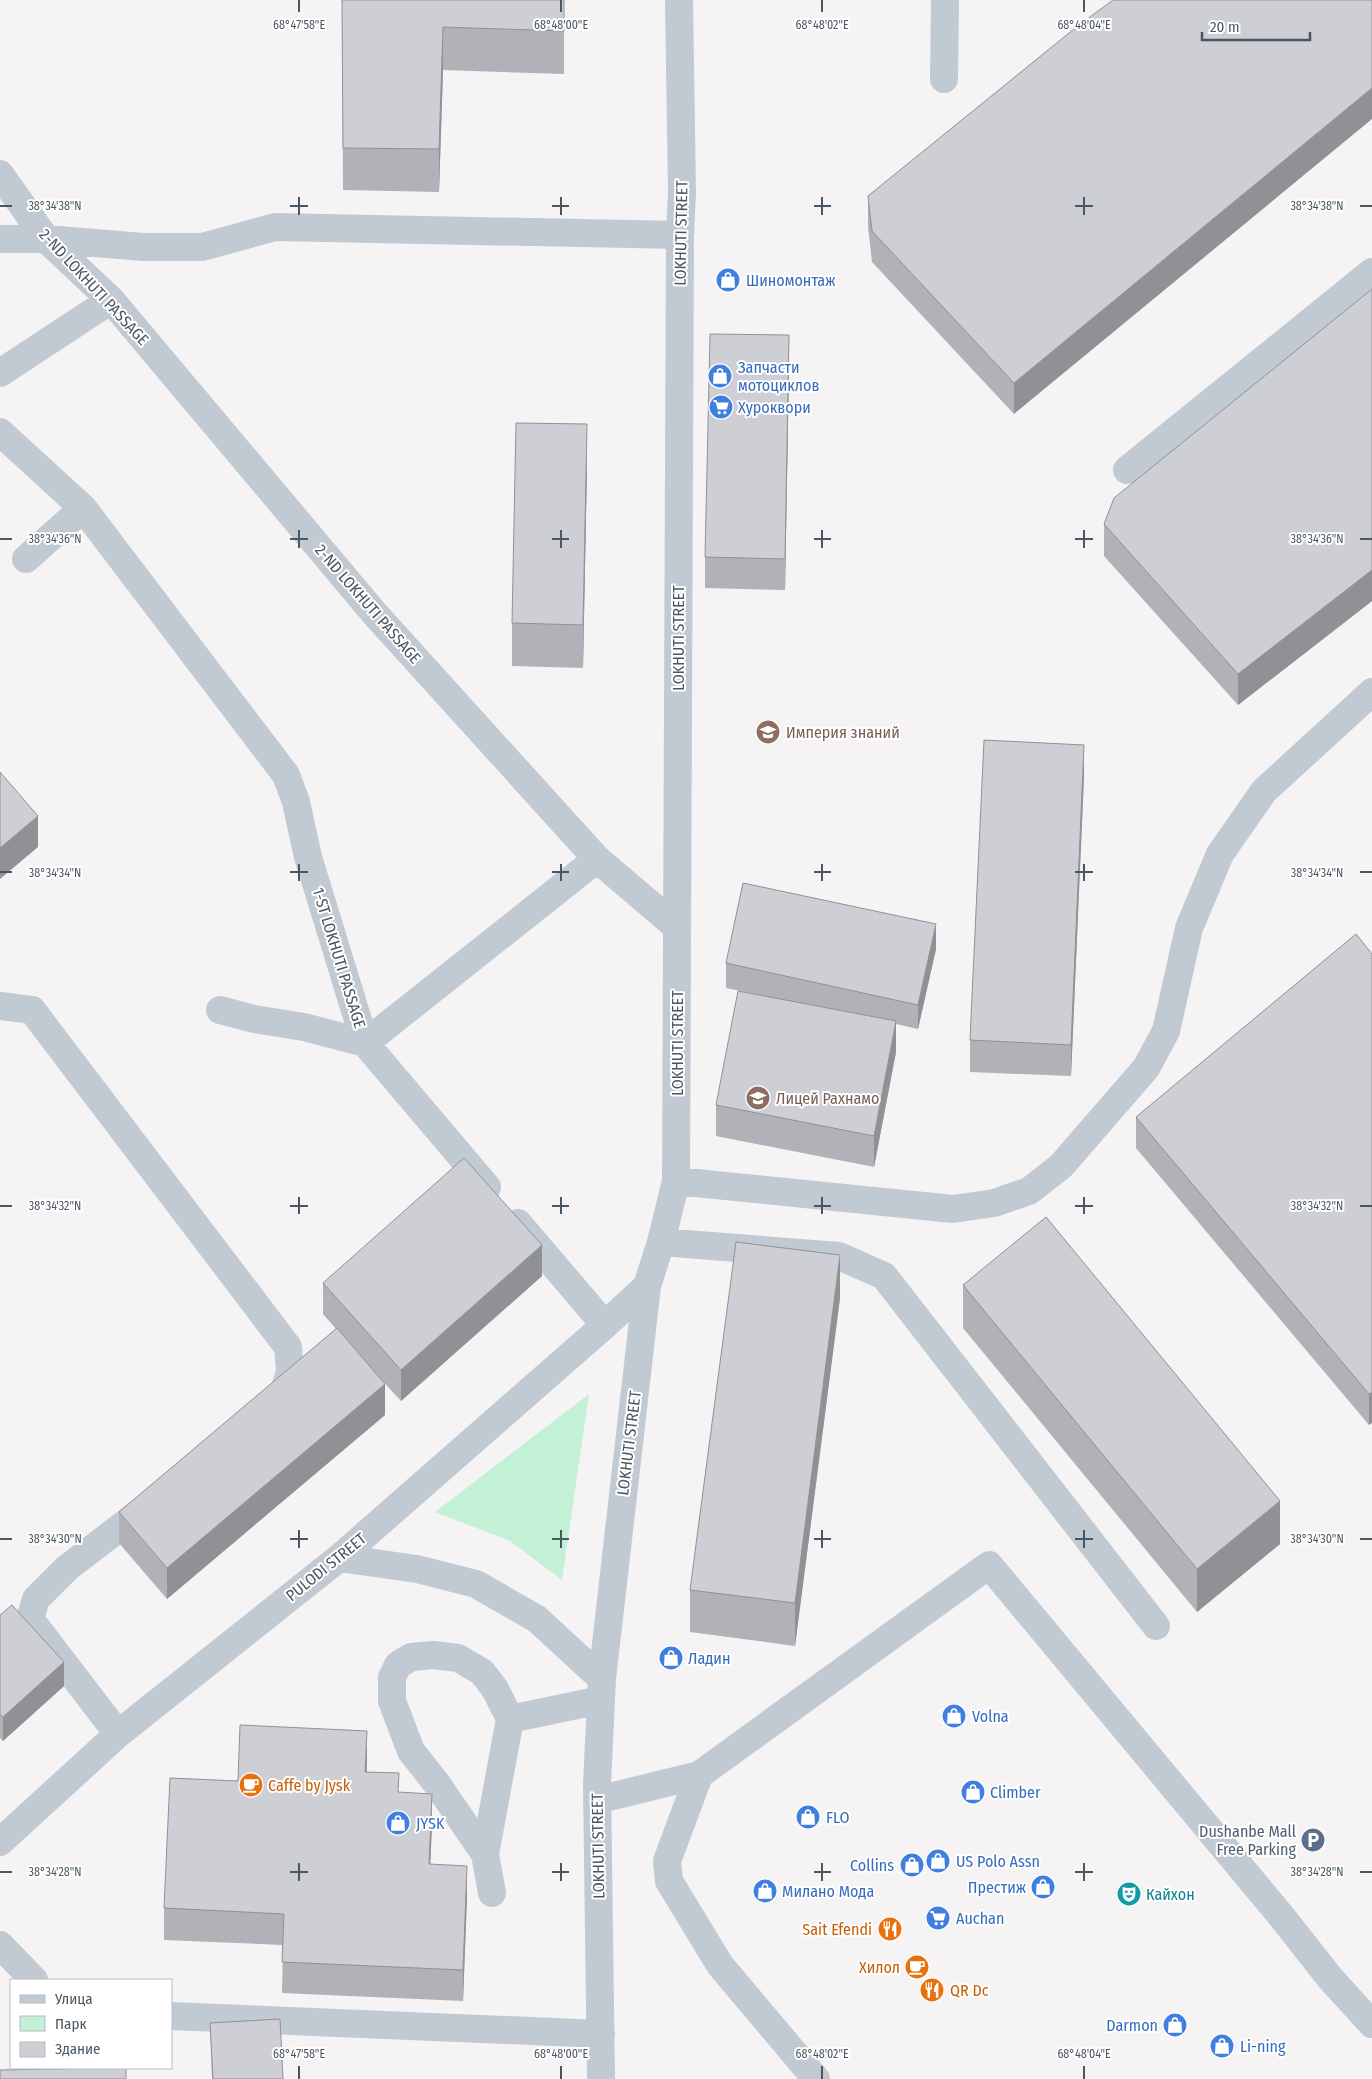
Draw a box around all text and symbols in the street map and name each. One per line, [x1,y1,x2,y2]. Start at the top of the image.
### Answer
scale bar [1202,10,1310,42]
text: 68°47'58"E [273,18,325,32]
text: 68°48'00"E [534,18,588,32]
text: 68°48'02"E [795,18,849,32]
text: 68°48'04"E [1057,18,1111,32]
text: 20 m [1210,18,1240,36]
street label: LOKHUTI STREET [671,180,691,286]
text: 38°34'38"N [28,199,82,213]
text: 38°34'38"N [1290,199,1344,213]
street label: 2-ND LOKHUTI PASSAGE [35,225,153,349]
shop icon: Шиномонтаж [715,267,741,293]
place label: Шиномонтаж [746,271,836,290]
place label: Запчасти мотоциклов [738,358,820,395]
shop icon: Запчасти мотоциклов [707,363,733,389]
supermarket icon: Хуроквори [708,394,734,420]
place label: Хуроквори [738,398,811,417]
text: 38°34'36"N [29,532,81,546]
text: 38°34'36"N [1291,532,1343,546]
street label: 2-ND LOKHUTI PASSAGE [311,541,425,667]
street label: LOKHUTI STREET [669,585,688,691]
school or university icon: Империя знаний [755,719,781,745]
place label: Империя знаний [786,723,900,742]
text: 38°34'34"N [29,866,81,880]
text: 38°34'34"N [1291,866,1343,880]
street label: 1-ST LOKHUTI PASSAGE [309,885,369,1031]
street label: LOKHUTI STREET [668,990,687,1096]
school or university icon: Лицей Рахнамо [745,1085,771,1111]
place label: Лицей Рахнамо [776,1089,879,1108]
text: 38°34'32"N [29,1199,81,1213]
text: 38°34'32"N [1291,1199,1343,1213]
street label: LOKHUTI STREET [613,1389,645,1497]
street label: PULODI STREET [282,1529,370,1605]
text: 38°34'30"N [28,1532,82,1546]
text: 38°34'30"N [1290,1532,1344,1546]
shop icon: Ладин [658,1645,684,1671]
place label: Ладин [688,1649,730,1668]
shop icon: Volna [941,1703,967,1729]
place label: Volna [972,1707,1009,1726]
cafe icon: Caffe by Jysk [238,1772,264,1798]
place label: Caffe by Jysk [268,1776,351,1795]
shop icon: Climber [960,1779,986,1805]
place label: Climber [990,1783,1041,1802]
street label: LOKHUTI STREET [588,1793,608,1899]
shop icon: FLO [795,1804,821,1830]
place label: FLO [826,1808,849,1827]
shop icon: JYSK [385,1810,411,1836]
place label: JYSK [416,1814,445,1833]
place label: Dushanbe Mall Free Parking [1199,1822,1296,1859]
parking icon: Dushanbe Mall Free Parking [1300,1827,1326,1853]
shop icon: US Polo Assn [925,1848,951,1874]
shop icon: Collins [899,1852,925,1878]
place label: US Polo Assn [956,1852,1040,1871]
place label: Collins [850,1856,894,1875]
text: 38°34'28"N [29,1865,81,1879]
text: 38°34'28"N [1291,1865,1343,1879]
shop icon: Престиж [1030,1874,1056,1900]
shop icon: Милано Мода [752,1878,778,1904]
place label: Престиж [968,1878,1027,1897]
theatre icon: Кайхон [1116,1881,1142,1907]
place label: Милано Мода [782,1882,874,1901]
place label: Кайхон [1146,1885,1195,1904]
supermarket icon: Auchan [925,1905,951,1931]
place label: Auchan [956,1909,1004,1928]
restaurant icon: Sait Efendi [877,1916,903,1942]
place label: Sait Efendi [802,1920,872,1939]
cafe icon: Хилол [904,1954,930,1980]
place label: Хилол [859,1958,900,1977]
restaurant icon: QR Dc [919,1977,945,2003]
legend [10,1979,172,2069]
place label: QR Dc [950,1981,989,2000]
text: Улица [54,1990,93,2008]
shop icon: Darmon [1162,2012,1188,2038]
text: Парк [55,2015,86,2033]
place label: Darmon [1106,2016,1158,2035]
shop icon: Li-ning [1209,2033,1235,2059]
place label: Li-ning [1240,2037,1286,2056]
text: Здание [55,2040,101,2058]
text: 68°47'58"E [273,2047,325,2061]
text: 68°48'00"E [534,2047,588,2061]
text: 68°48'02"E [795,2047,849,2061]
text: 68°48'04"E [1057,2047,1111,2061]

